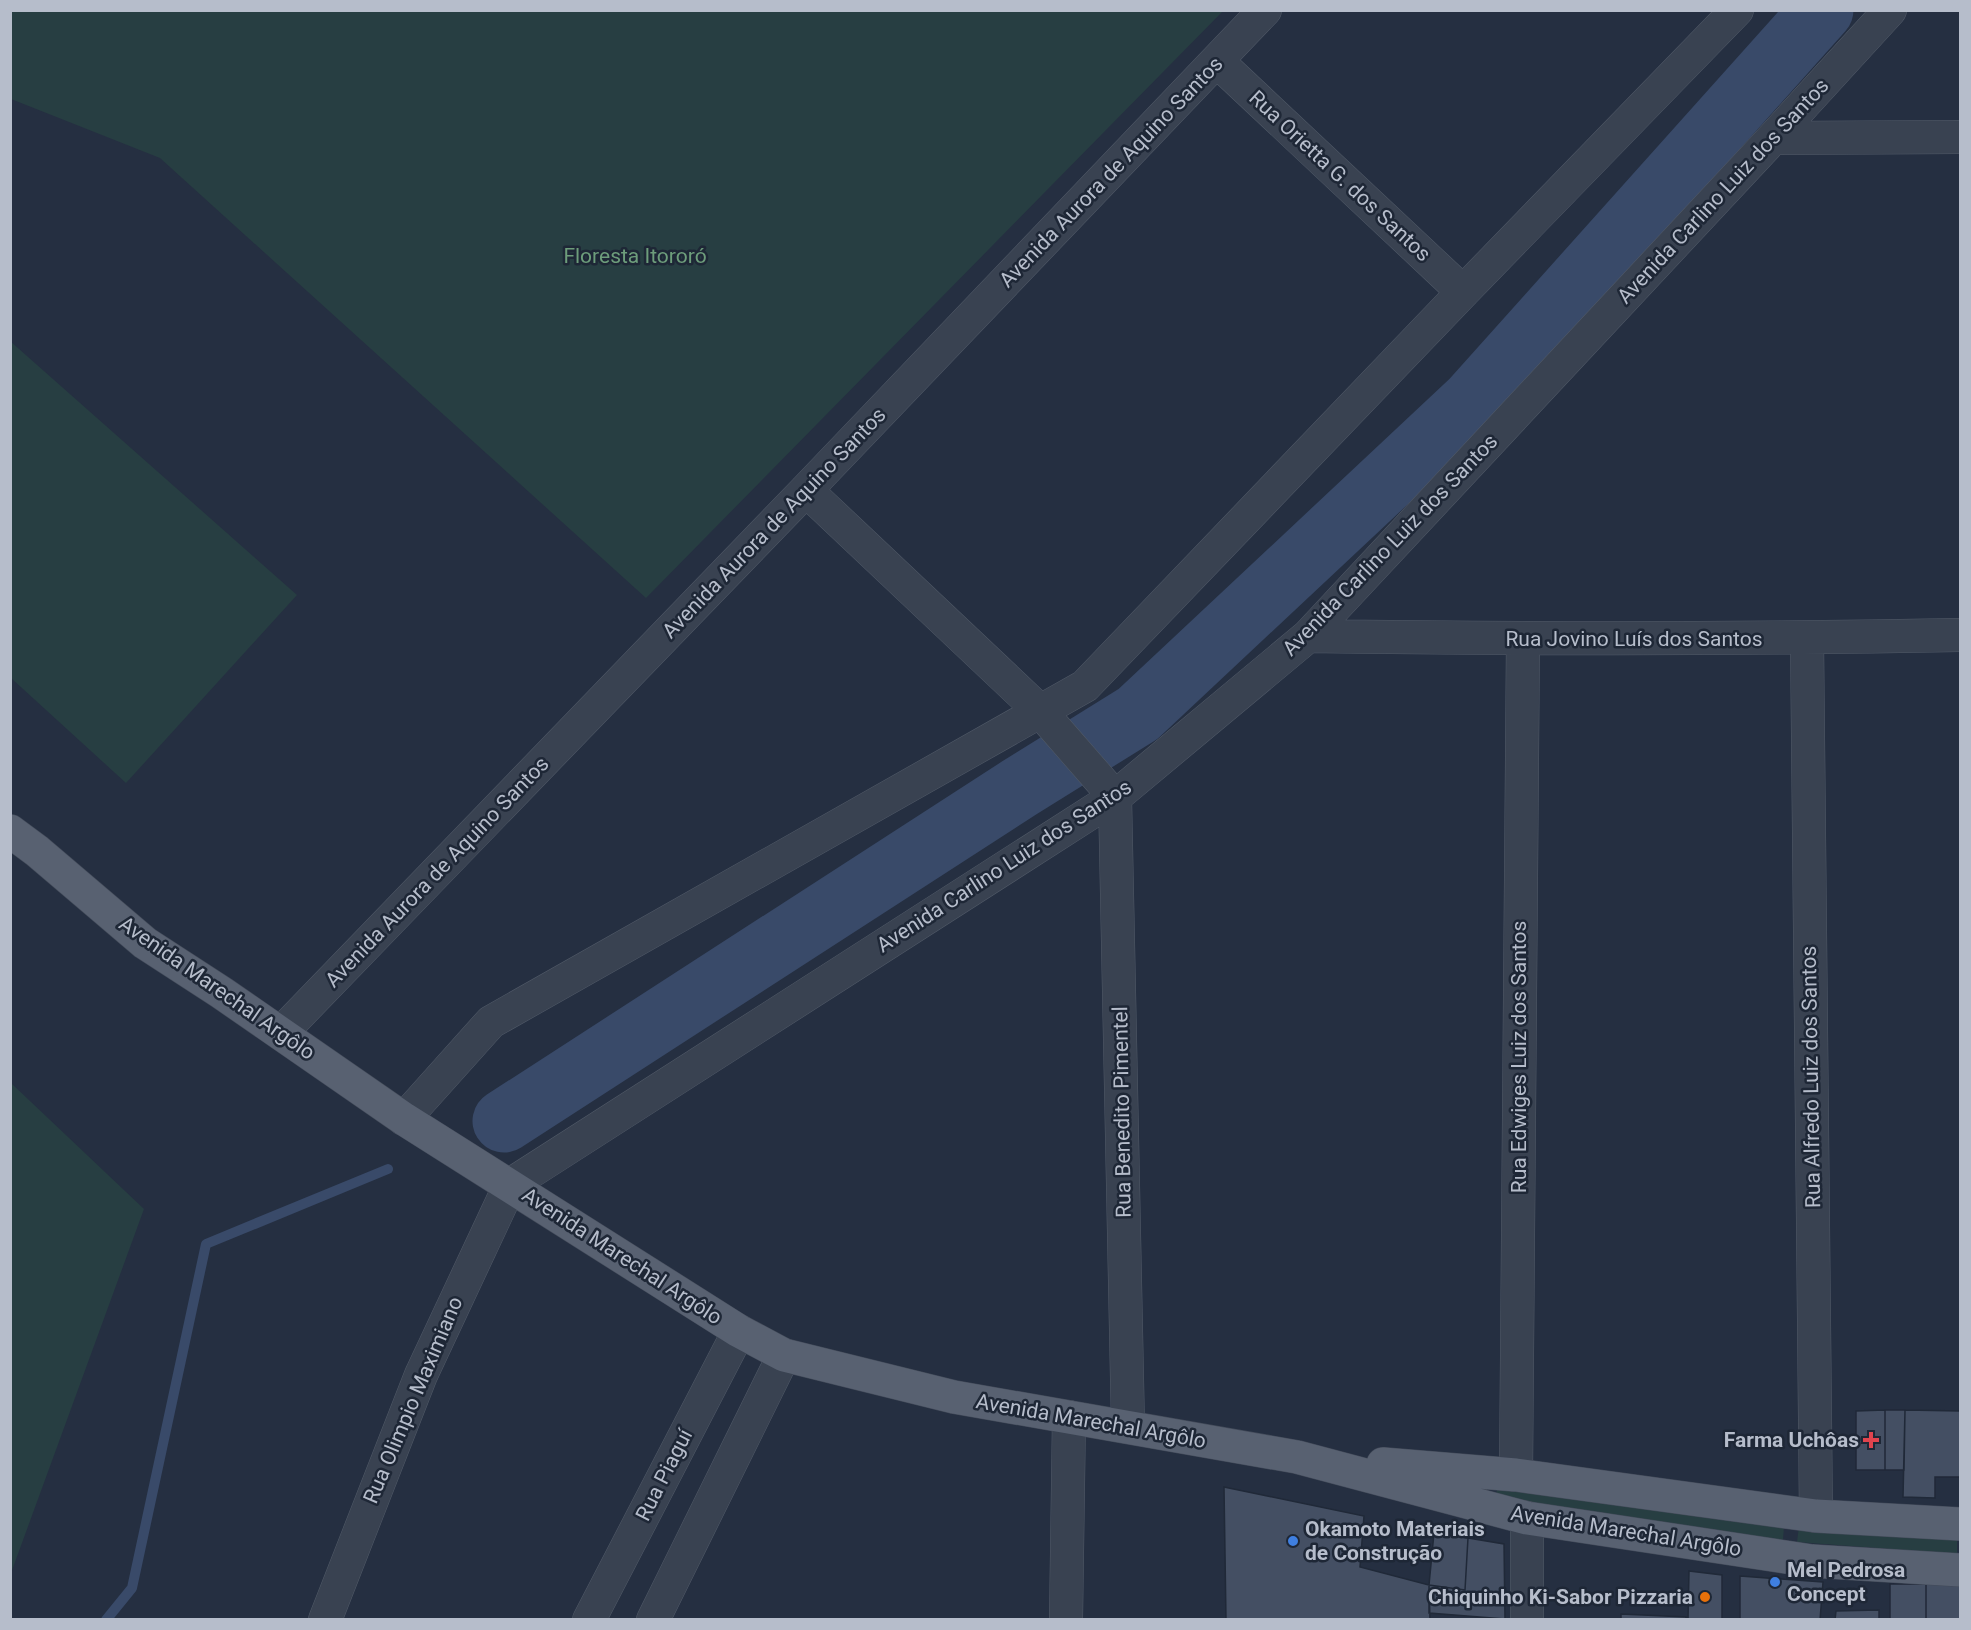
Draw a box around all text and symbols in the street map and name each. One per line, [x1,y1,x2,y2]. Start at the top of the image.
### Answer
street label: Avenida Aurora de Aquino Santos [994,52,1228,292]
street label: Avenida Carlino Luiz dos Santos [1612,74,1834,308]
street label: Rua Orietta G. dos Santos [1244,86,1436,266]
park label: Floresta Itororó [563,244,707,268]
street label: Avenida Aurora de Aquino Santos [657,403,891,643]
street label: Avenida Carlino Luiz dos Santos [1278,429,1502,661]
street label: Rua Jovino Luís dos Santos [1505,627,1763,651]
street label: Avenida Aurora de Aquino Santos [320,752,554,992]
street label: Avenida Carlino Luiz dos Santos [872,775,1136,957]
street label: Avenida Marechal Argôlo [115,911,319,1065]
street label: Rua Edwiges Luiz dos Santos [1507,921,1531,1193]
street label: Rua Alfredo Luiz dos Santos [1797,946,1825,1208]
street label: Rua Benedito Pimentel [1108,1006,1136,1218]
street label: Avenida Marechal Argôlo [518,1182,726,1330]
street label: Rua Olimpio Maximiano [359,1293,467,1507]
street label: Avenida Marechal Argôlo [974,1389,1208,1453]
street label: Rua Piaguí [631,1425,698,1525]
place label: Farma Uchôas [1724,1428,1859,1452]
marker: Farma Uchôas [1864,1433,1878,1447]
street label: Avenida Marechal Argôlo [1509,1501,1743,1561]
place label: Okamoto Materiais de Construção [1305,1517,1485,1565]
marker: Okamoto Materiais de Construção [1286,1534,1300,1548]
place label: Mel Pedrosa Concept [1787,1558,1905,1606]
marker: Mel Pedrosa Concept [1768,1575,1782,1589]
place label: Chiquinho Ki-Sabor Pizzaria [1428,1585,1693,1609]
marker: Chiquinho Ki-Sabor Pizzaria [1698,1590,1712,1604]

